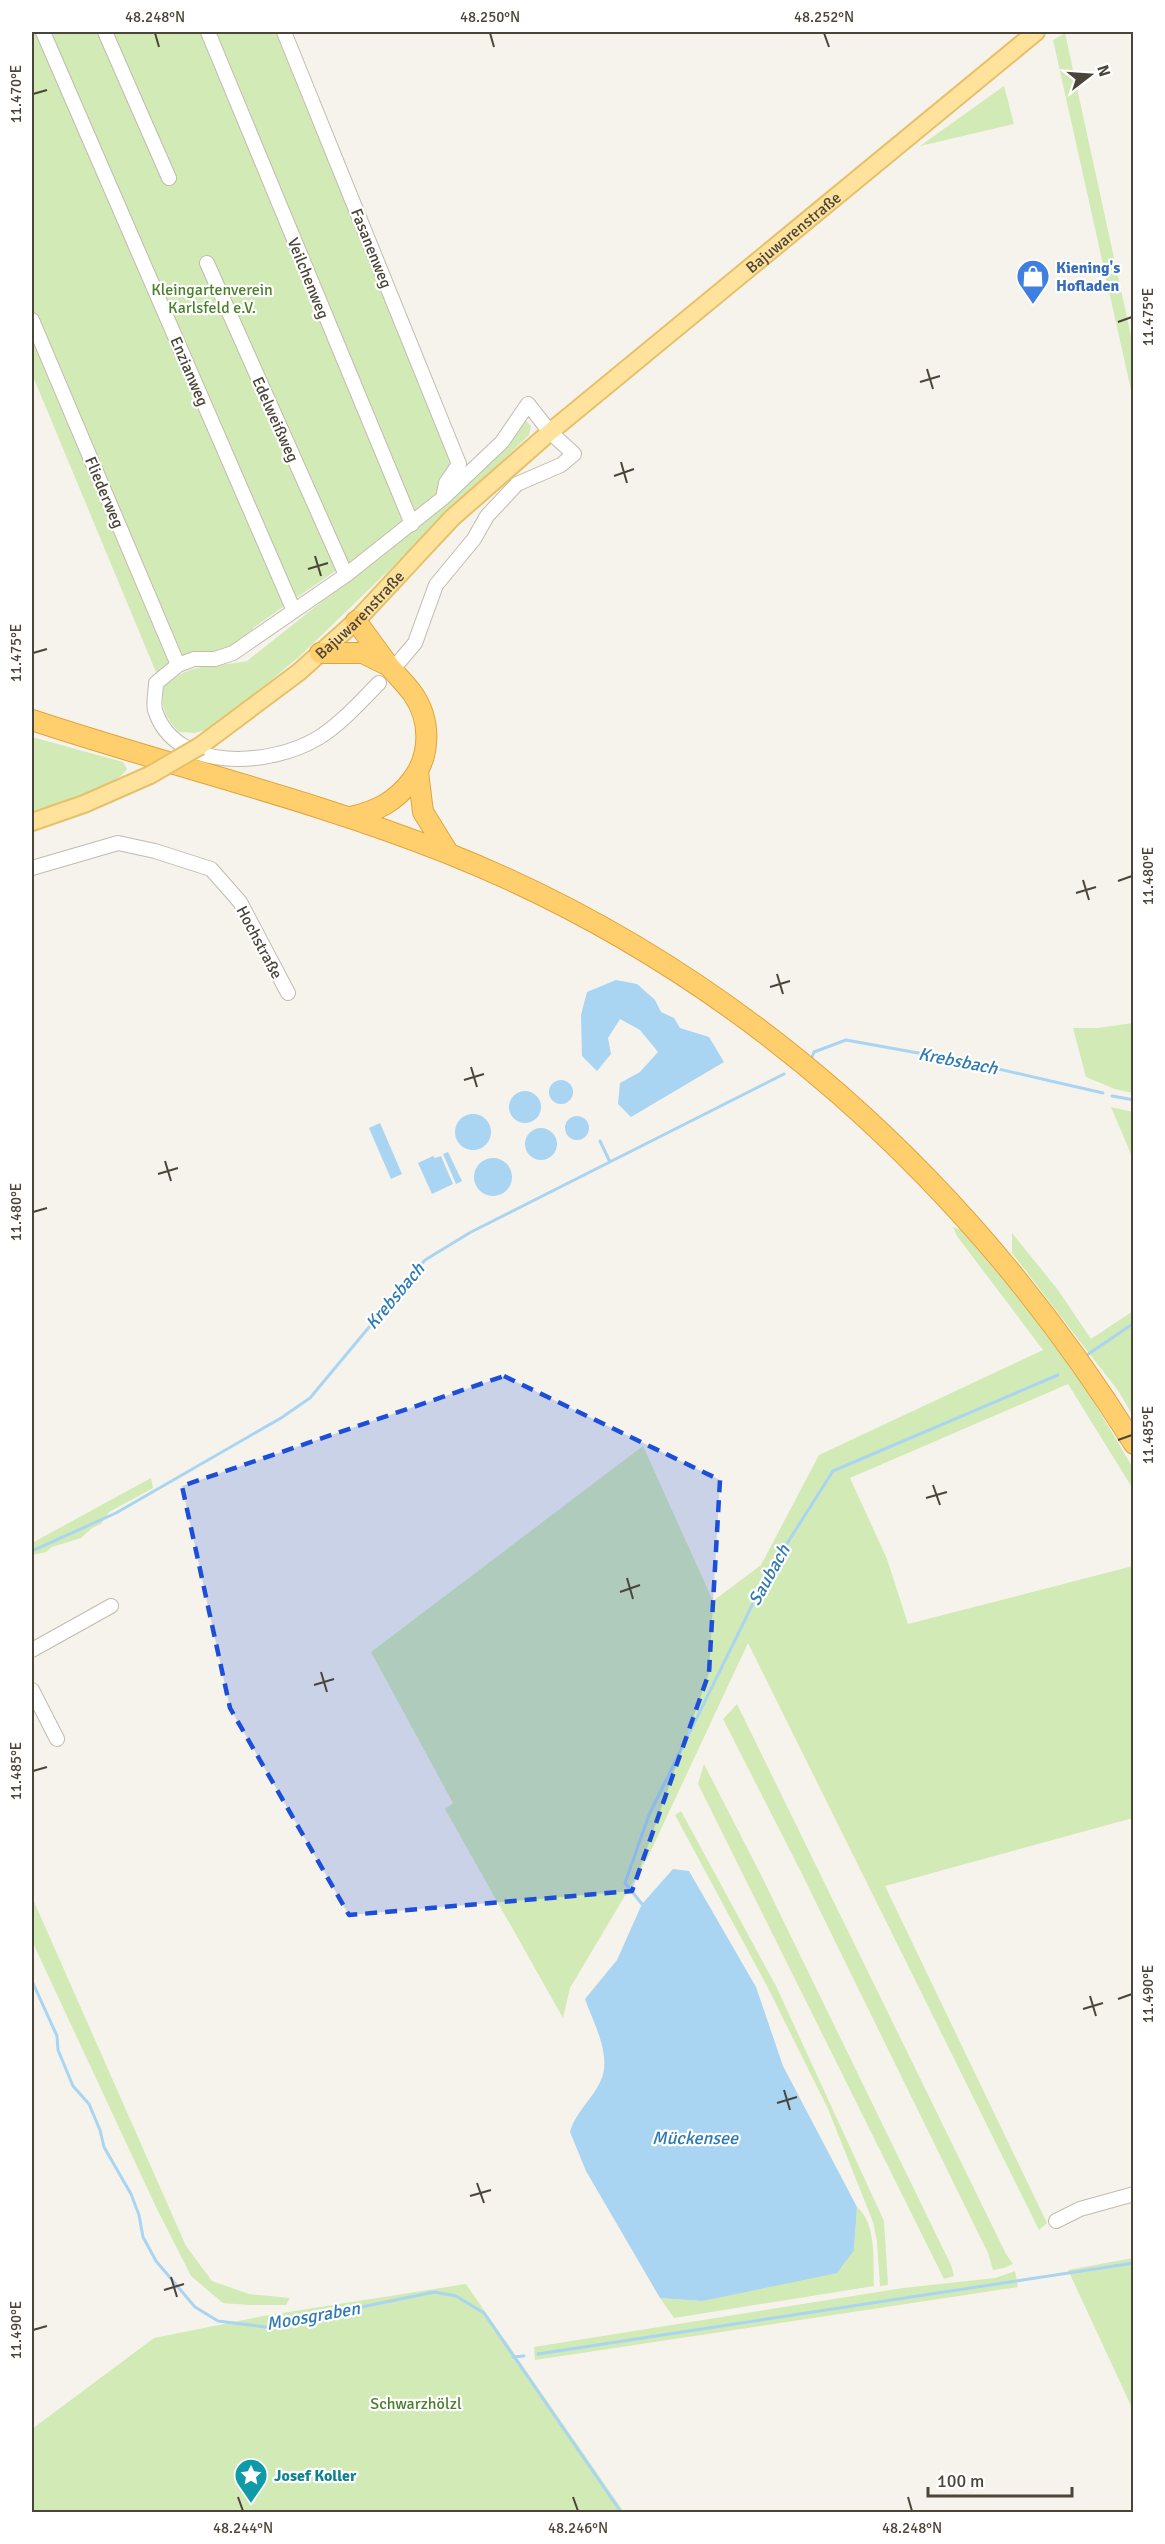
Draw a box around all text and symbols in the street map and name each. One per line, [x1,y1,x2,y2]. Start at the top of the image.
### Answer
text: 48.248°N [125,8,185,26]
text: 48.250°N [460,8,520,26]
text: 48.252°N [794,8,854,26]
north arrow [1060,45,1120,105]
text: N [1092,63,1115,79]
text: 11.470°E [7,65,25,123]
street label: Bajuwarenstraße [742,188,845,278]
street label: Fasanenweg [346,206,396,291]
street label: Veilchenweg [283,235,333,322]
shop icon: Kiening's Hofladen [1015,258,1051,305]
place label: Kiening's Hofladen [1056,258,1120,296]
park label: Kleingartenverein Karlsfeld e.V. [151,280,273,318]
text: 11.475°E [1139,288,1157,346]
street label: Enzianweg [165,334,213,409]
street label: Edelweißweg [247,374,303,465]
street label: Fliederweg [80,454,128,531]
street label: Bajuwarenstraße [311,567,409,664]
text: 11.475°E [7,624,25,682]
text: 11.480°E [1139,847,1157,905]
street label: Hochstraße [232,902,287,982]
water label: Krebsbach [917,1043,1001,1080]
text: 11.480°E [7,1183,25,1241]
water label: Krebsbach [361,1257,430,1334]
text: 11.485°E [1139,1406,1157,1464]
water label: Saubach [743,1540,795,1609]
text: 11.485°E [7,1742,25,1800]
text: 11.490°E [1139,1965,1157,2023]
water label: Mückensee [652,2127,739,2149]
water label: Moosgraben [265,2297,363,2335]
text: 11.490°E [7,2301,25,2359]
park label: Schwarzhölzl [370,2394,462,2414]
place icon: Josef Koller [233,2457,269,2504]
scale bar [928,2460,1072,2498]
place label: Josef Koller [274,2466,357,2486]
text: 100 m [937,2470,984,2492]
text: 48.244°N [213,2519,273,2537]
text: 48.246°N [548,2519,608,2537]
text: 48.248°N [882,2519,942,2537]

